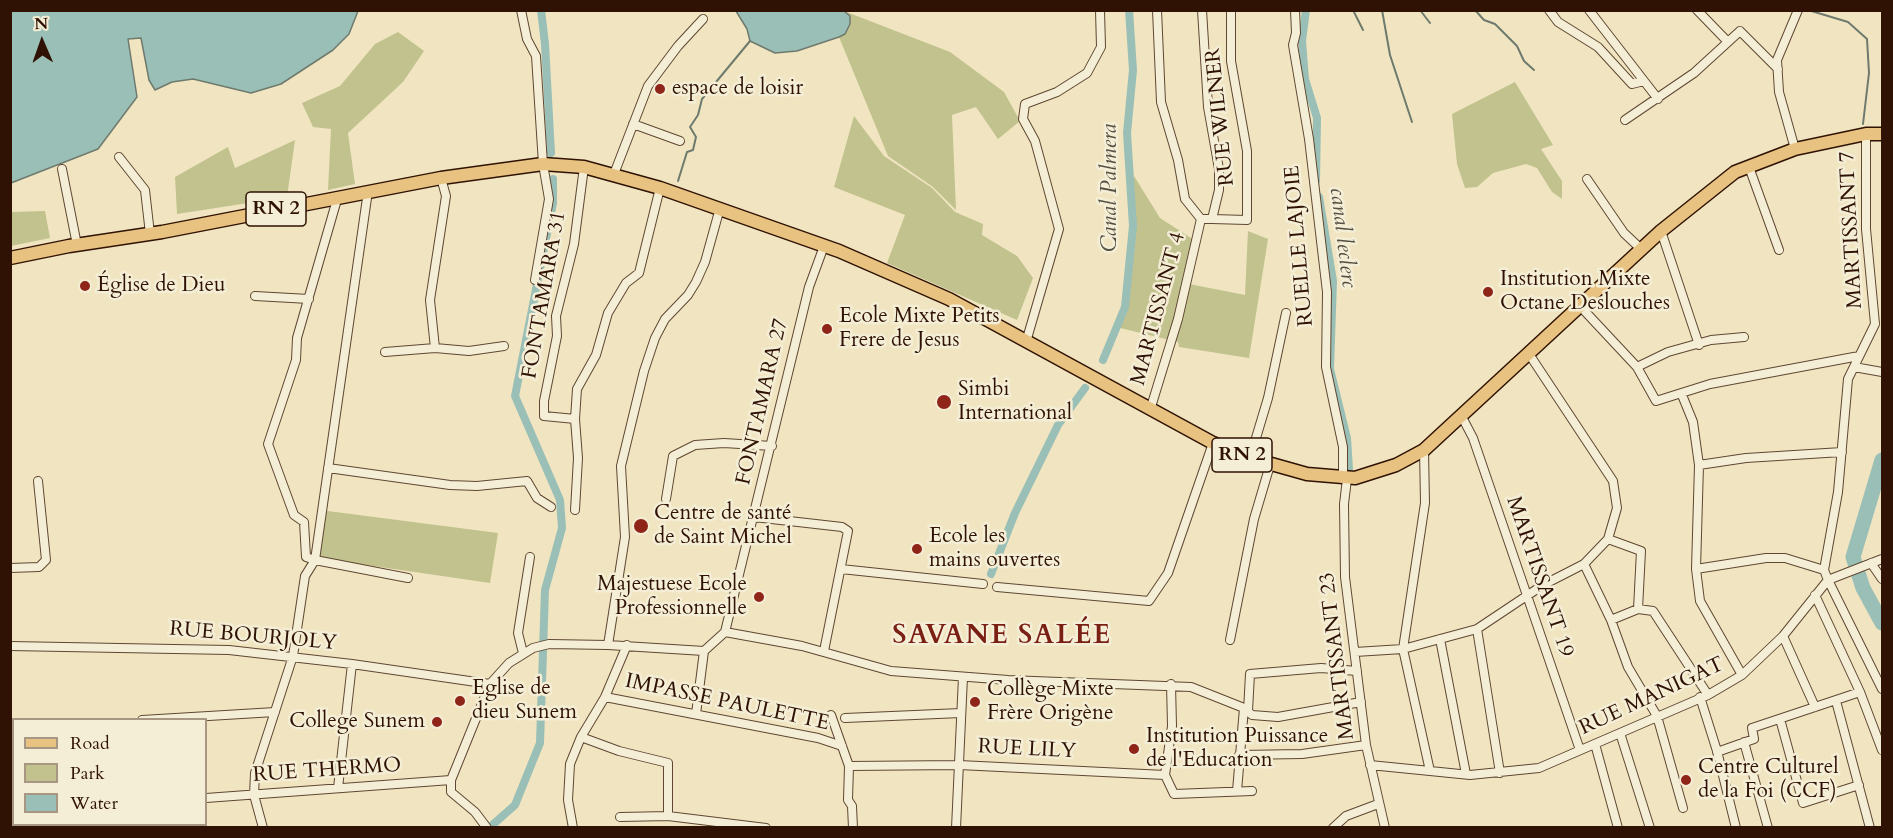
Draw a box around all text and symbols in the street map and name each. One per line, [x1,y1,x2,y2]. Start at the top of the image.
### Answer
north arrow [12,12,72,72]
text: N [34,13,49,35]
street label: RUE WILNER [1201,47,1241,187]
place label: espace de loisir [672,76,803,102]
marker: espace de loisir [653,82,667,96]
water label: Canal Palmera [1098,124,1124,252]
street label: MARTISSANT 7 [1835,151,1869,309]
street label: RUELLE LAJOIE [1280,164,1320,328]
water label: canal leclerc [1323,186,1361,290]
road number: RN 2 [246,192,306,226]
street label: FONTAMARA 31 [518,209,572,381]
street label: MARTISSANT 4 [1126,230,1192,388]
place label: Institution Mixte Octane Deslouches [1500,267,1670,317]
place label: Église de Dieu [97,273,226,299]
marker: Église de Dieu [78,279,92,293]
marker: Institution Mixte Octane Deslouches [1481,285,1495,299]
place label: Ecole Mixte Petits Frere de Jesus [839,304,999,354]
street label: FONTAMARA 27 [732,316,794,488]
marker: Ecole Mixte Petits Frere de Jesus [820,322,834,336]
place label: Simbi International [958,377,1072,427]
marker: Simbi International [935,393,953,411]
road number: RN 2 [1212,438,1272,472]
street label: MARTISSANT 19 [1500,493,1578,661]
place label: Centre de santé de Saint Michel [654,501,792,551]
marker: Centre de santé de Saint Michel [632,517,650,535]
place label: Ecole les mains ouvertes [929,524,1060,574]
marker: Ecole les mains ouvertes [910,542,924,556]
street label: MARTISSANT 23 [1315,571,1361,741]
place label: Majestuese Ecole Professionnelle [597,572,747,622]
marker: Majestuese Ecole Professionnelle [752,590,766,604]
street label: RUE BOURJOLY [168,617,338,657]
district label: SAVANE SALÉE [892,621,1112,653]
street label: RUE MANIGAT [1576,652,1728,742]
street label: IMPASSE PAULETTE [623,669,831,737]
place label: Eglise de dieu Sunem [472,676,577,726]
place label: Collège Mixte Frère Origène [987,677,1114,727]
marker: Eglise de dieu Sunem [453,694,467,708]
marker: Collège Mixte Frère Origène [968,695,982,709]
place label: College Sunem [289,709,425,735]
marker: College Sunem [430,715,444,729]
legend [12,718,207,826]
place label: Institution Puissance de l'Education [1146,724,1328,774]
text: Road [70,731,110,756]
street label: RUE LILY [977,735,1077,765]
marker: Institution Puissance de l'Education [1127,742,1141,756]
street label: RUE THERMO [252,753,402,789]
place label: Centre Culturel de la Foi (CCF) [1698,755,1839,805]
text: Park [70,761,105,786]
marker: Centre Culturel de la Foi (CCF) [1679,773,1693,787]
text: Water [70,791,118,816]

